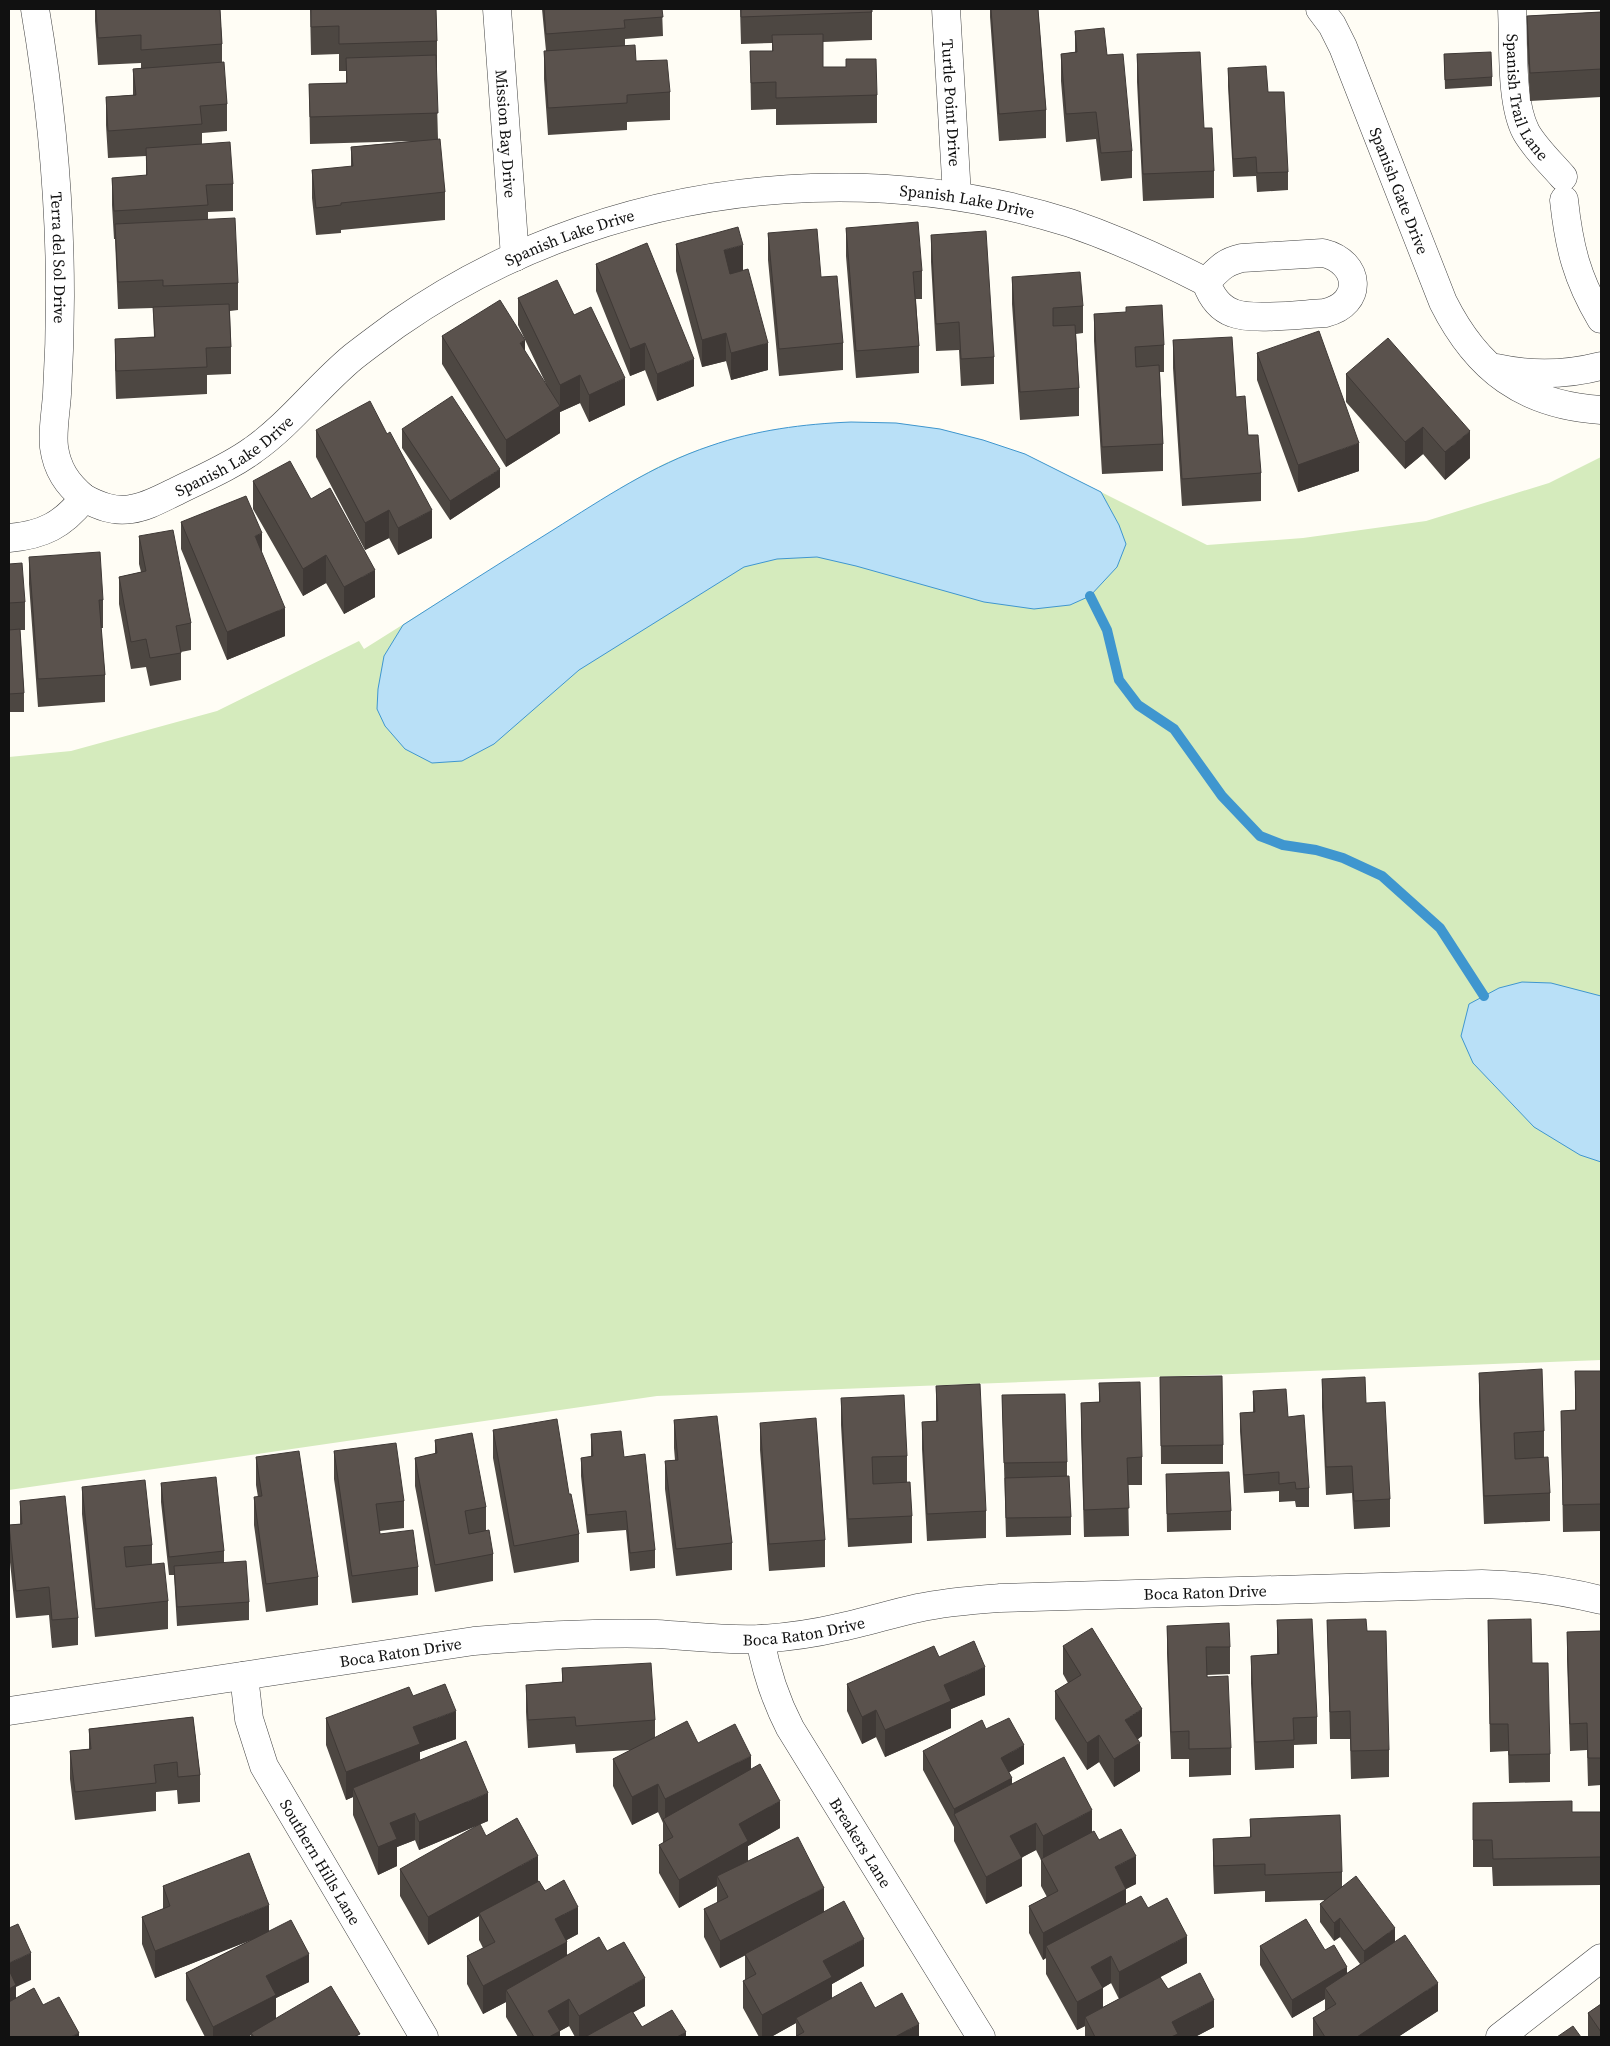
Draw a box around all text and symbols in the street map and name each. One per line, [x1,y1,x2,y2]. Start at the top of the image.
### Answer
street label: Spanish Trail Lane [1502,34,1554,165]
street label: Turtle Point Drive [937,39,966,167]
street label: Mission Bay Drive [490,69,522,199]
street label: Spanish Gate Drive [1365,124,1434,258]
street label: Spanish Lake Drive [899,179,1037,223]
street label: Terra del Sol Drive [46,191,71,324]
street label: Spanish Lake Drive [501,204,637,271]
street label: Spanish Lake Drive [171,410,298,501]
street label: Boca Raton Drive [1143,1579,1267,1605]
street label: Boca Raton Drive [743,1611,867,1650]
street label: Boca Raton Drive [338,1632,463,1672]
street label: Breakers Lane [825,1793,897,1892]
street label: Southern Hills Lane [275,1795,366,1929]

